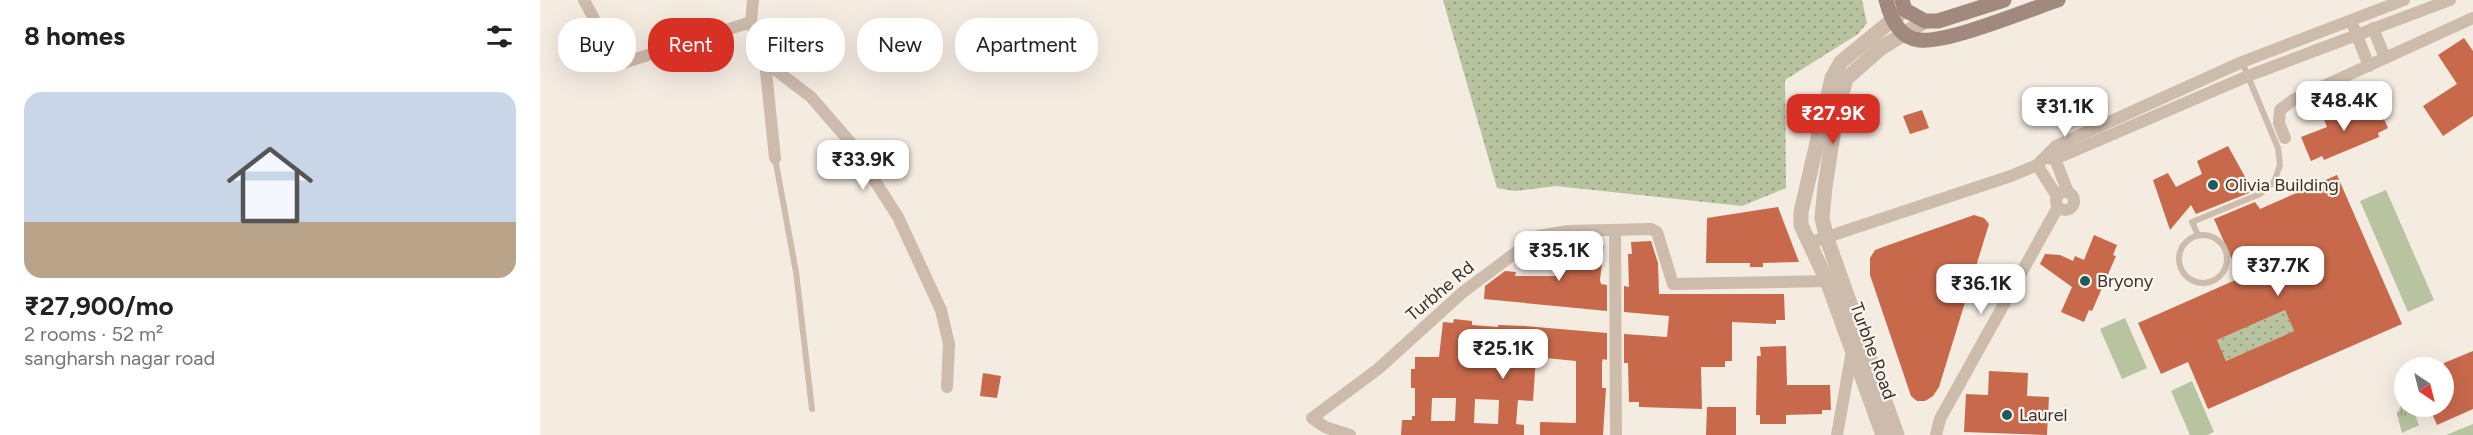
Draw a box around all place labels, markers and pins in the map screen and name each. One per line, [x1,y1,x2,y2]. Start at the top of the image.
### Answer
pin: ₹48.4K [2295,81,2393,132]
pin: ₹31.1K [2016,87,2114,138]
pin: ₹27.9K [1784,94,1882,145]
pin: ₹33.9K [814,140,912,191]
place label: Olivia Building [2225,174,2339,196]
marker: Olivia Building [2206,178,2220,192]
pin: ₹35.1K [1510,231,1608,282]
pin: ₹37.7K [2229,246,2327,297]
pin: ₹36.1K [1932,264,2030,315]
place label: Bryony [2097,270,2154,292]
marker: Bryony [2078,274,2092,288]
pin: ₹25.1K [1454,329,1552,380]
place label: Laurel [2019,404,2067,426]
marker: Laurel [2000,408,2014,422]

